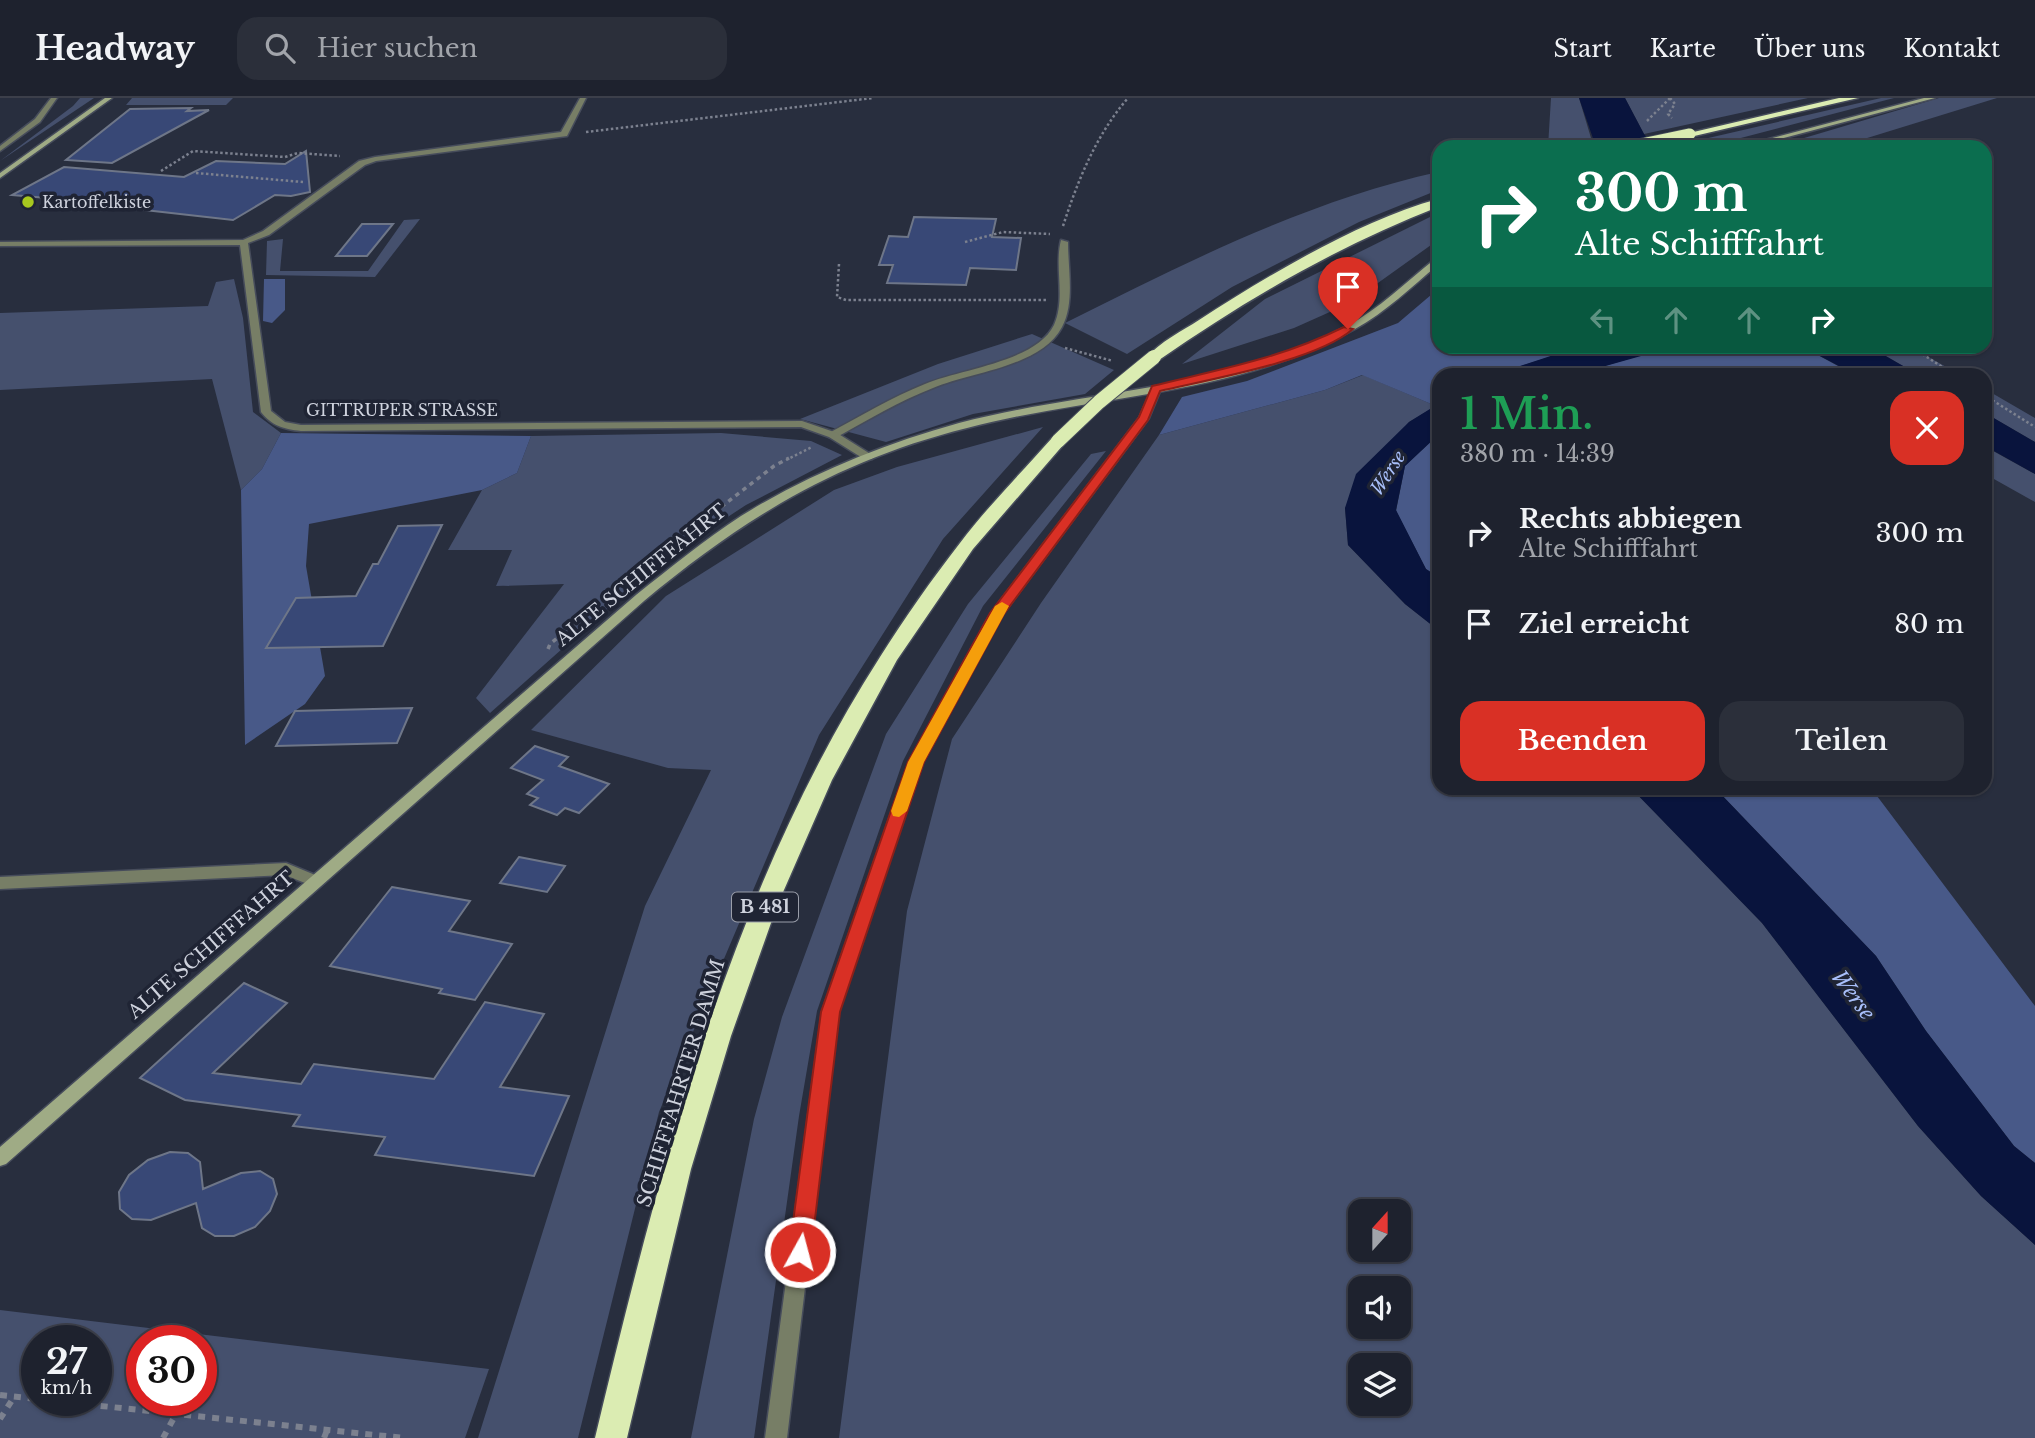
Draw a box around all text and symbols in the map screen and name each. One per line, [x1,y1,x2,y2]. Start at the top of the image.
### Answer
search box [237,17,727,80]
text: Headway [35,28,195,69]
icon: search [261,29,299,67]
text: Hier suchen [317,32,478,64]
text: Start [1554,34,1612,63]
text: Karte [1650,34,1716,63]
text: Über uns [1754,34,1866,63]
text: Kontakt [1904,34,2000,63]
text: 300 m [1575,163,1747,224]
icon: right [1460,168,1551,259]
place label: Kartoffelkiste [42,192,151,212]
marker: Kartoffelkiste [20,194,36,210]
text: Alte Schifffahrt [1575,224,1824,264]
pin [1318,257,1378,329]
icon: arrive [1329,268,1367,306]
icon: left [1584,301,1622,339]
icon: ahead [1657,301,1695,339]
icon: ahead [1730,301,1768,339]
icon: right [1803,301,1841,339]
text: 1 Min. [1460,388,1593,440]
button: close [1890,391,1964,465]
street label: GITTRUPER STRASSE [306,400,498,420]
text: 380 m · 14:39 [1460,440,1615,468]
water label: Werse [1366,447,1410,499]
street label: ALTE SCHIFFFAHRT [550,499,731,652]
text: Rechts abbiegen [1519,503,1742,535]
icon: right [1460,514,1498,552]
text: 300 m [1875,517,1964,549]
text: Alte Schifffahrt [1519,535,1698,563]
icon: arrive [1460,605,1498,643]
text: Ziel erreicht [1519,608,1689,640]
text: 80 m [1894,608,1964,640]
button: Beenden [1460,701,1705,781]
button: Teilen [1719,701,1964,781]
street label: ALTE SCHIFFFAHRT [122,867,299,1024]
road number: B 481 [732,892,798,922]
street label: SCHIFFFAHRTER DAMM [632,956,730,1210]
water label: Werse [1826,965,1881,1026]
north arrow [1348,1199,1410,1262]
map controls [1348,1199,1411,1416]
position arrow [763,1215,837,1289]
button: sound [1348,1276,1411,1339]
speed limit sign: 30 [126,1325,217,1416]
text: 27 [46,1340,87,1383]
button: layers [1348,1353,1411,1416]
text: km/h [41,1377,92,1399]

